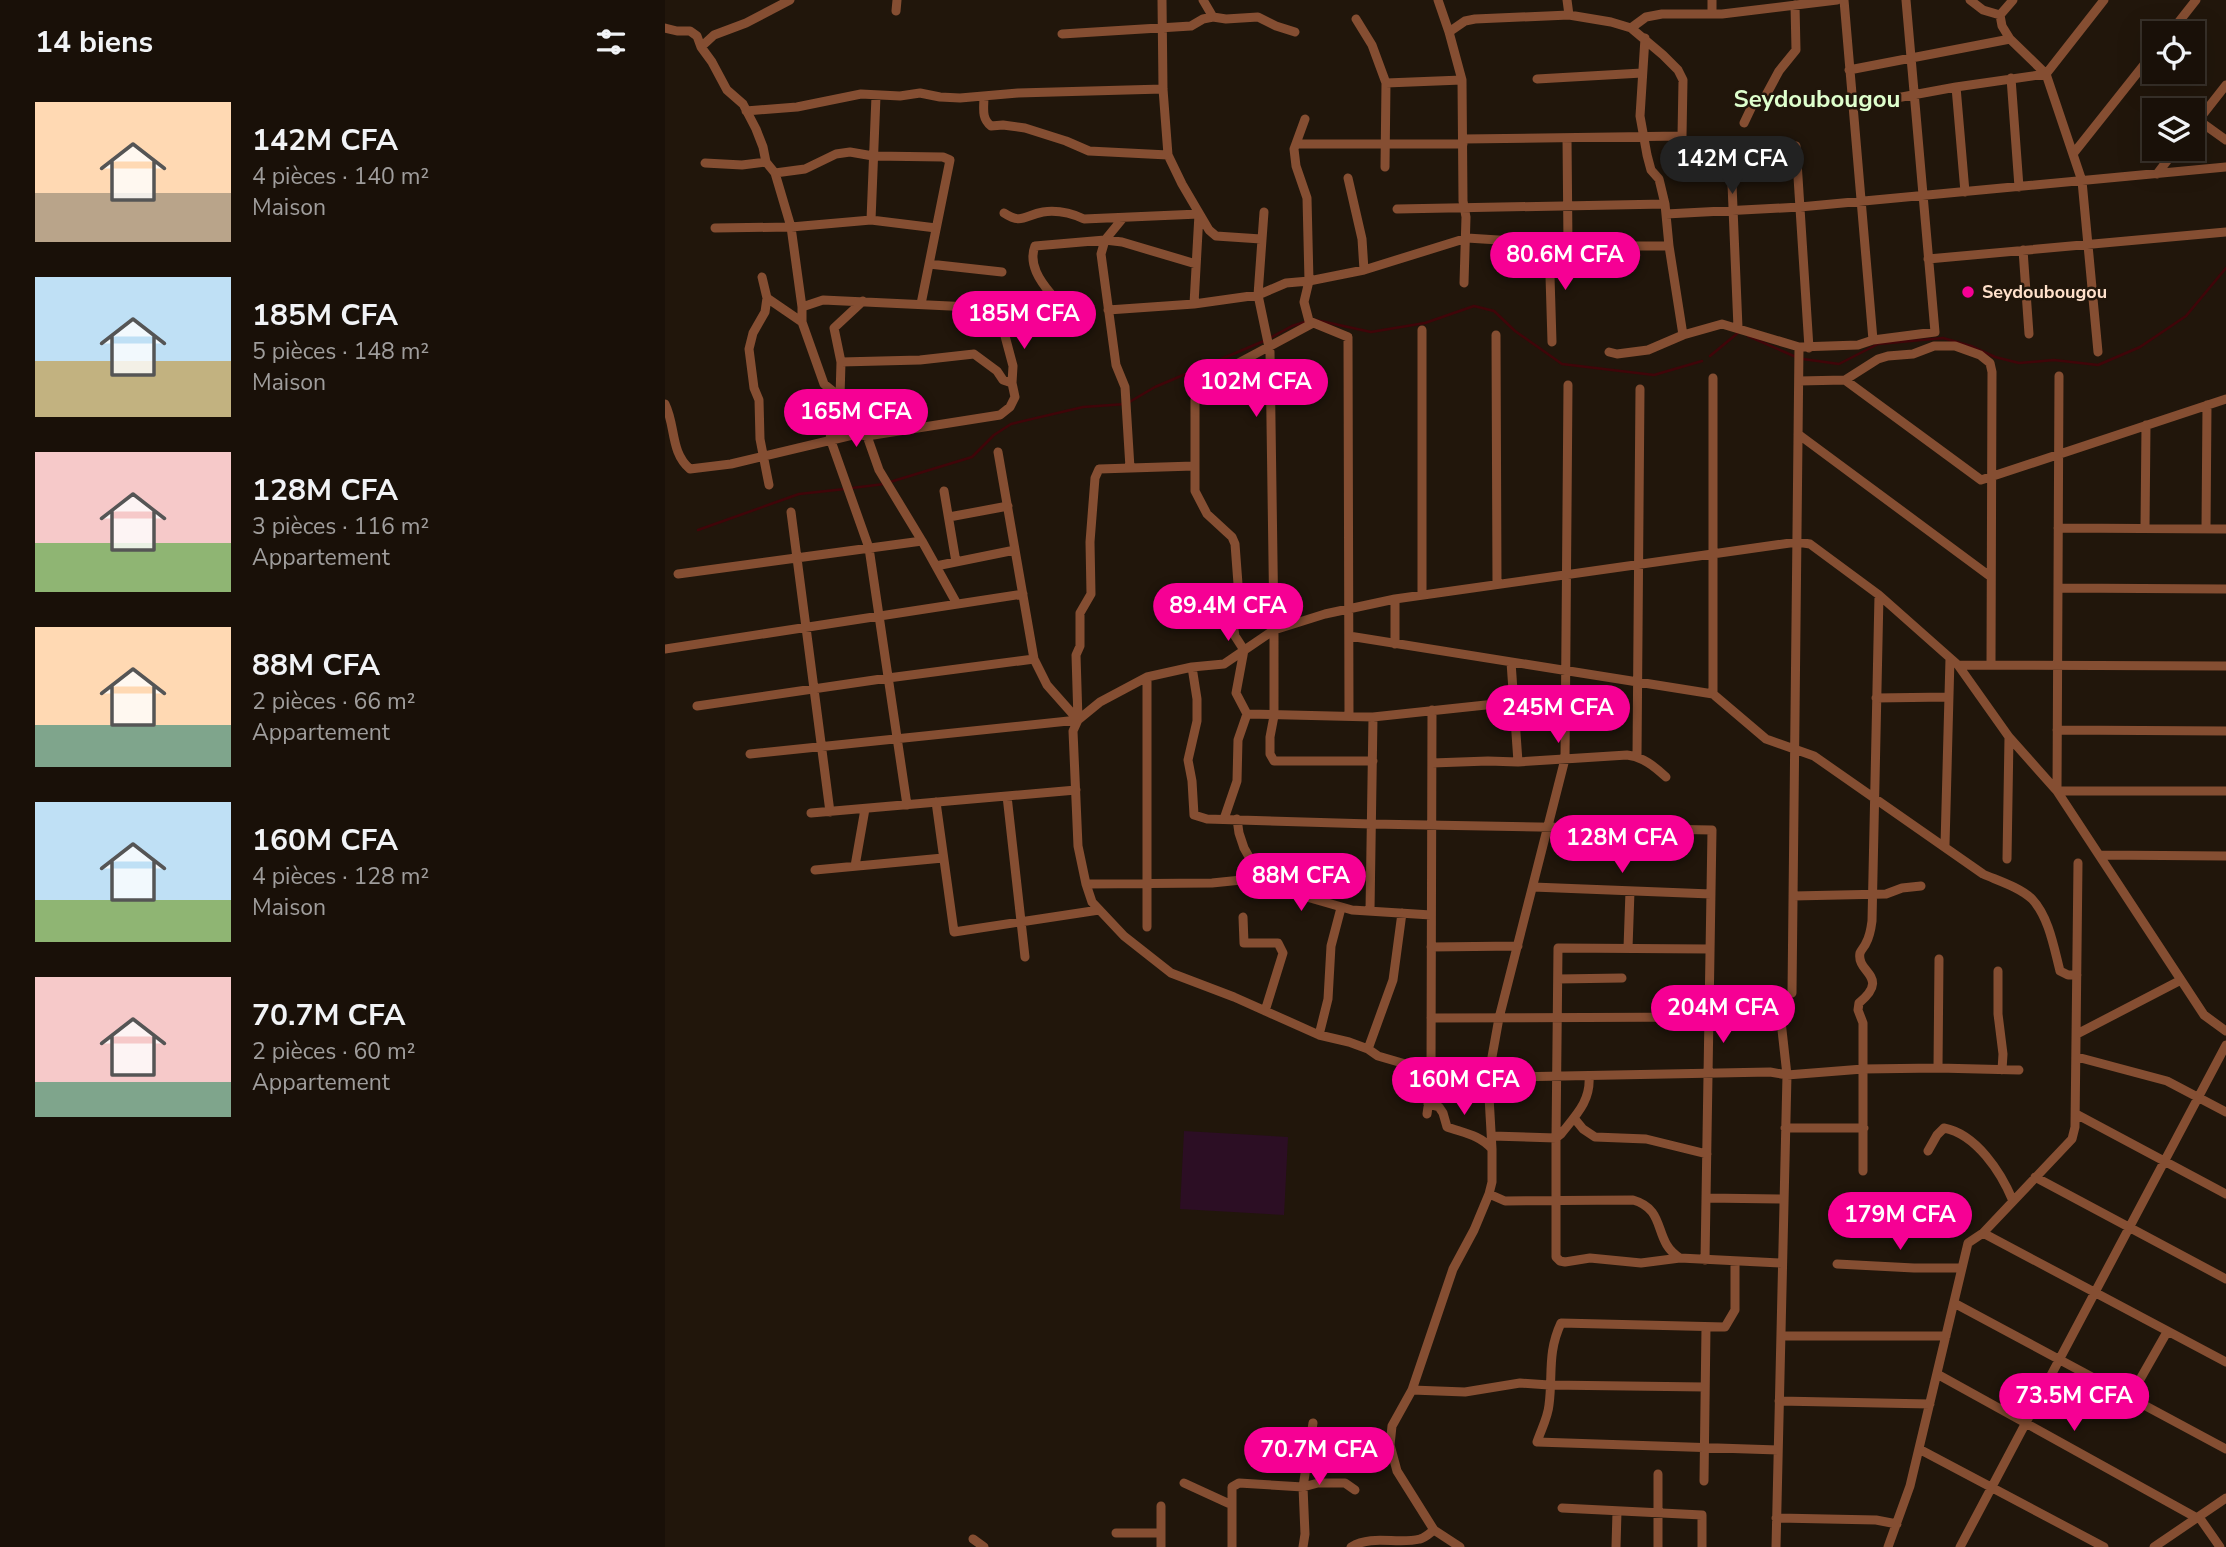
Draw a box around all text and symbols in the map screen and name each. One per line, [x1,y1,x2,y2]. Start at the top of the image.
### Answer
map controls [2142,21,2205,161]
button: locate [2142,21,2205,84]
text: 14 biens [35,22,153,63]
icon: filters [592,23,630,61]
district label: Seydoubougou [1734,83,1900,115]
button: layers [2142,98,2205,161]
text: 142M CFA [252,120,398,161]
icon: home [91,130,175,214]
pin: 142M CFA [1660,136,1804,196]
text: 142M CFA [1676,143,1788,174]
text: 4 pièces · 140 m² [252,161,429,192]
text: Maison [252,192,326,223]
pin: 80.6M CFA [1485,232,1645,292]
text: 80.6M CFA [1506,239,1624,270]
place label: Seydoubougou [1982,280,2107,304]
marker: Seydoubougou [1960,284,1976,300]
pin: 185M CFA [952,292,1096,351]
text: 185M CFA [252,295,398,336]
text: 185M CFA [968,298,1080,329]
icon: home [91,305,175,389]
text: 5 pièces · 148 m² [252,336,429,367]
pin: 102M CFA [1184,360,1328,419]
text: 102M CFA [1200,366,1312,397]
text: Maison [252,367,326,398]
pin: 165M CFA [784,390,928,449]
text: 165M CFA [800,396,912,427]
text: 128M CFA [252,470,398,511]
icon: home [91,480,175,564]
text: 3 pièces · 116 m² [252,511,429,542]
text: Appartement [252,542,390,573]
pin: 89.4M CFA [1148,584,1308,643]
text: 89.4M CFA [1169,590,1287,621]
text: 88M CFA [252,645,380,686]
icon: home [91,655,175,739]
text: 2 pièces · 66 m² [252,686,415,717]
pin: 245M CFA [1486,686,1630,745]
text: 245M CFA [1502,692,1614,723]
text: Appartement [252,717,390,748]
pin: 128M CFA [1550,816,1694,875]
text: 160M CFA [252,820,398,861]
text: 128M CFA [1566,822,1678,853]
icon: home [91,830,175,914]
pin: 88M CFA [1236,853,1366,913]
text: 88M CFA [1252,860,1350,891]
text: 4 pièces · 128 m² [252,861,429,892]
text: Maison [252,892,326,923]
pin: 204M CFA [1651,986,1795,1045]
text: 204M CFA [1667,992,1779,1023]
text: 70.7M CFA [252,995,405,1036]
icon: home [91,1005,175,1089]
text: 2 pièces · 60 m² [252,1036,415,1067]
pin: 160M CFA [1392,1058,1536,1117]
text: 160M CFA [1408,1064,1520,1095]
text: Appartement [252,1067,390,1098]
pin: 179M CFA [1828,1192,1972,1252]
text: 179M CFA [1844,1199,1956,1230]
pin: 73.5M CFA [1994,1374,2154,1433]
text: 73.5M CFA [2015,1380,2133,1411]
pin: 70.7M CFA [1239,1428,1399,1487]
text: 70.7M CFA [1260,1434,1378,1465]

